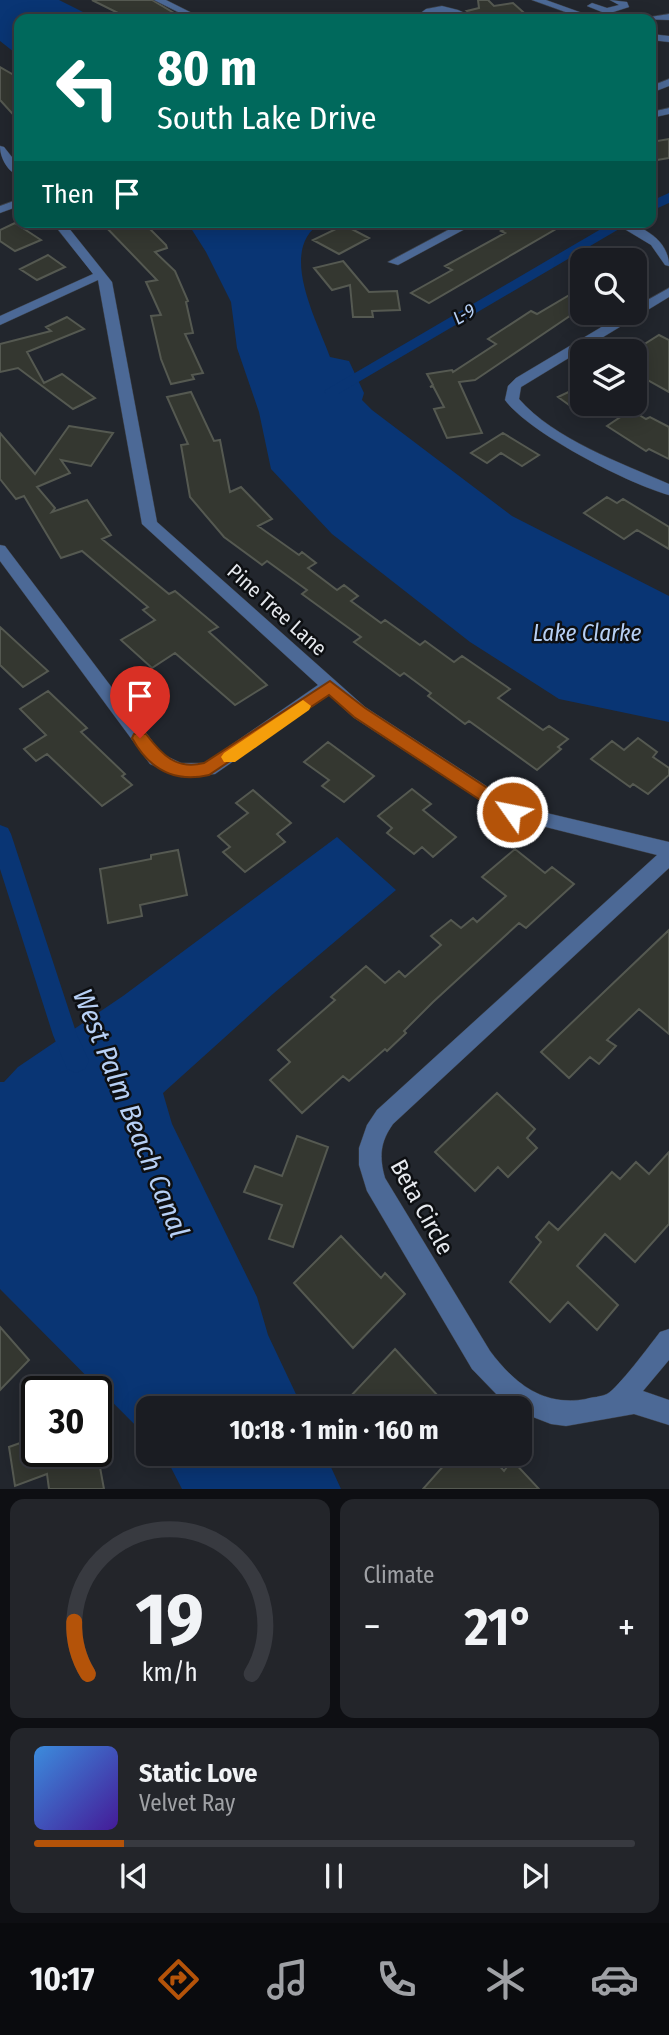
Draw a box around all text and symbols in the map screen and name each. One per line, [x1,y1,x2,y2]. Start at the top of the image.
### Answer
text: 80 m [157,39,257,98]
icon: left [42,42,133,133]
text: South Lake Drive [157,99,377,137]
icon: arrive [108,175,146,213]
text: Then [42,179,94,210]
map controls [570,248,647,416]
button: search [570,248,647,325]
water label: L-9 [449,298,479,330]
button: layers [570,339,647,416]
street label: Pine Tree Lane [222,558,332,662]
water label: Lake Clarke [533,619,641,647]
pin [110,666,170,738]
icon: arrive [121,677,159,715]
position arrow [475,775,549,849]
water label: West Palm Beach Canal [66,984,196,1242]
street label: Beta Circle [384,1155,460,1259]
speed limit sign: 30 [21,1376,112,1467]
text: 10:18 · 1 min · 160 m [229,1415,439,1446]
text: Climate [364,1561,434,1589]
text: 19 [136,1577,204,1664]
text: 21° [464,1596,534,1659]
text: − [364,1604,381,1650]
text: + [618,1604,635,1650]
text: km/h [142,1658,198,1688]
text: Static Love [139,1758,257,1789]
text: Velvet Ray [139,1789,235,1817]
icon: previous [115,1857,153,1895]
icon: pause [315,1857,353,1895]
icon: next [516,1857,554,1895]
icon: directions [154,1955,203,2004]
icon: music [263,1955,312,2004]
icon: phone [372,1955,421,2004]
icon: climate [481,1955,530,2004]
icon: car [590,1955,639,2004]
text: 10:17 [30,1960,94,1998]

